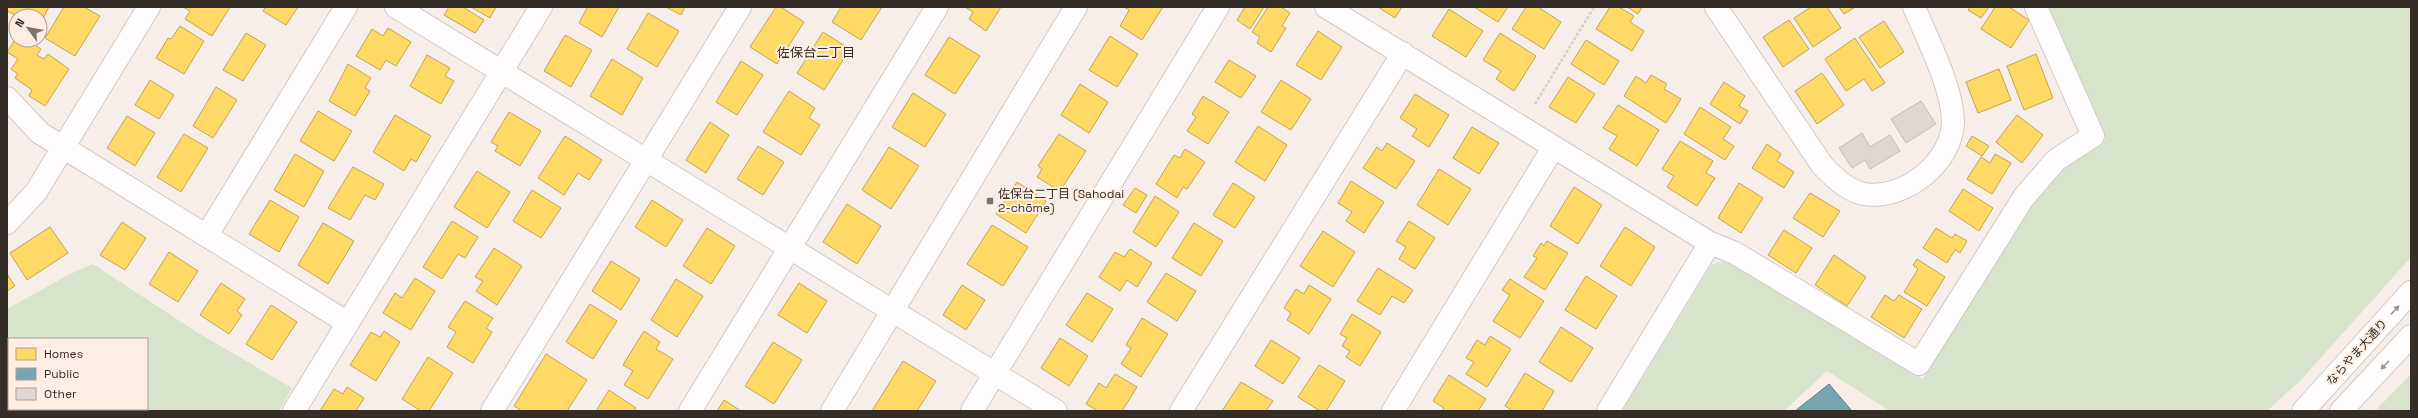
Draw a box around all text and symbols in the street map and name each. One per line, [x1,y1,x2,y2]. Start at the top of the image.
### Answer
north arrow [8,8,48,48]
text: N [12,16,27,30]
district label: 佐保台二丁目 [777,44,855,61]
place label: 佐保台二丁目 (Sahodai 2-chōme) [998,186,1124,216]
marker: 佐保台二丁目 (Sahodai 2-chōme) [985,196,995,206]
one-way arrow [2391,305,2400,315]
street label: ならやま大通り [2323,315,2391,389]
legend [8,338,148,410]
text: Homes [44,346,83,362]
one-way arrow [2380,360,2390,370]
text: Public [44,366,79,382]
text: Other [44,386,77,402]

